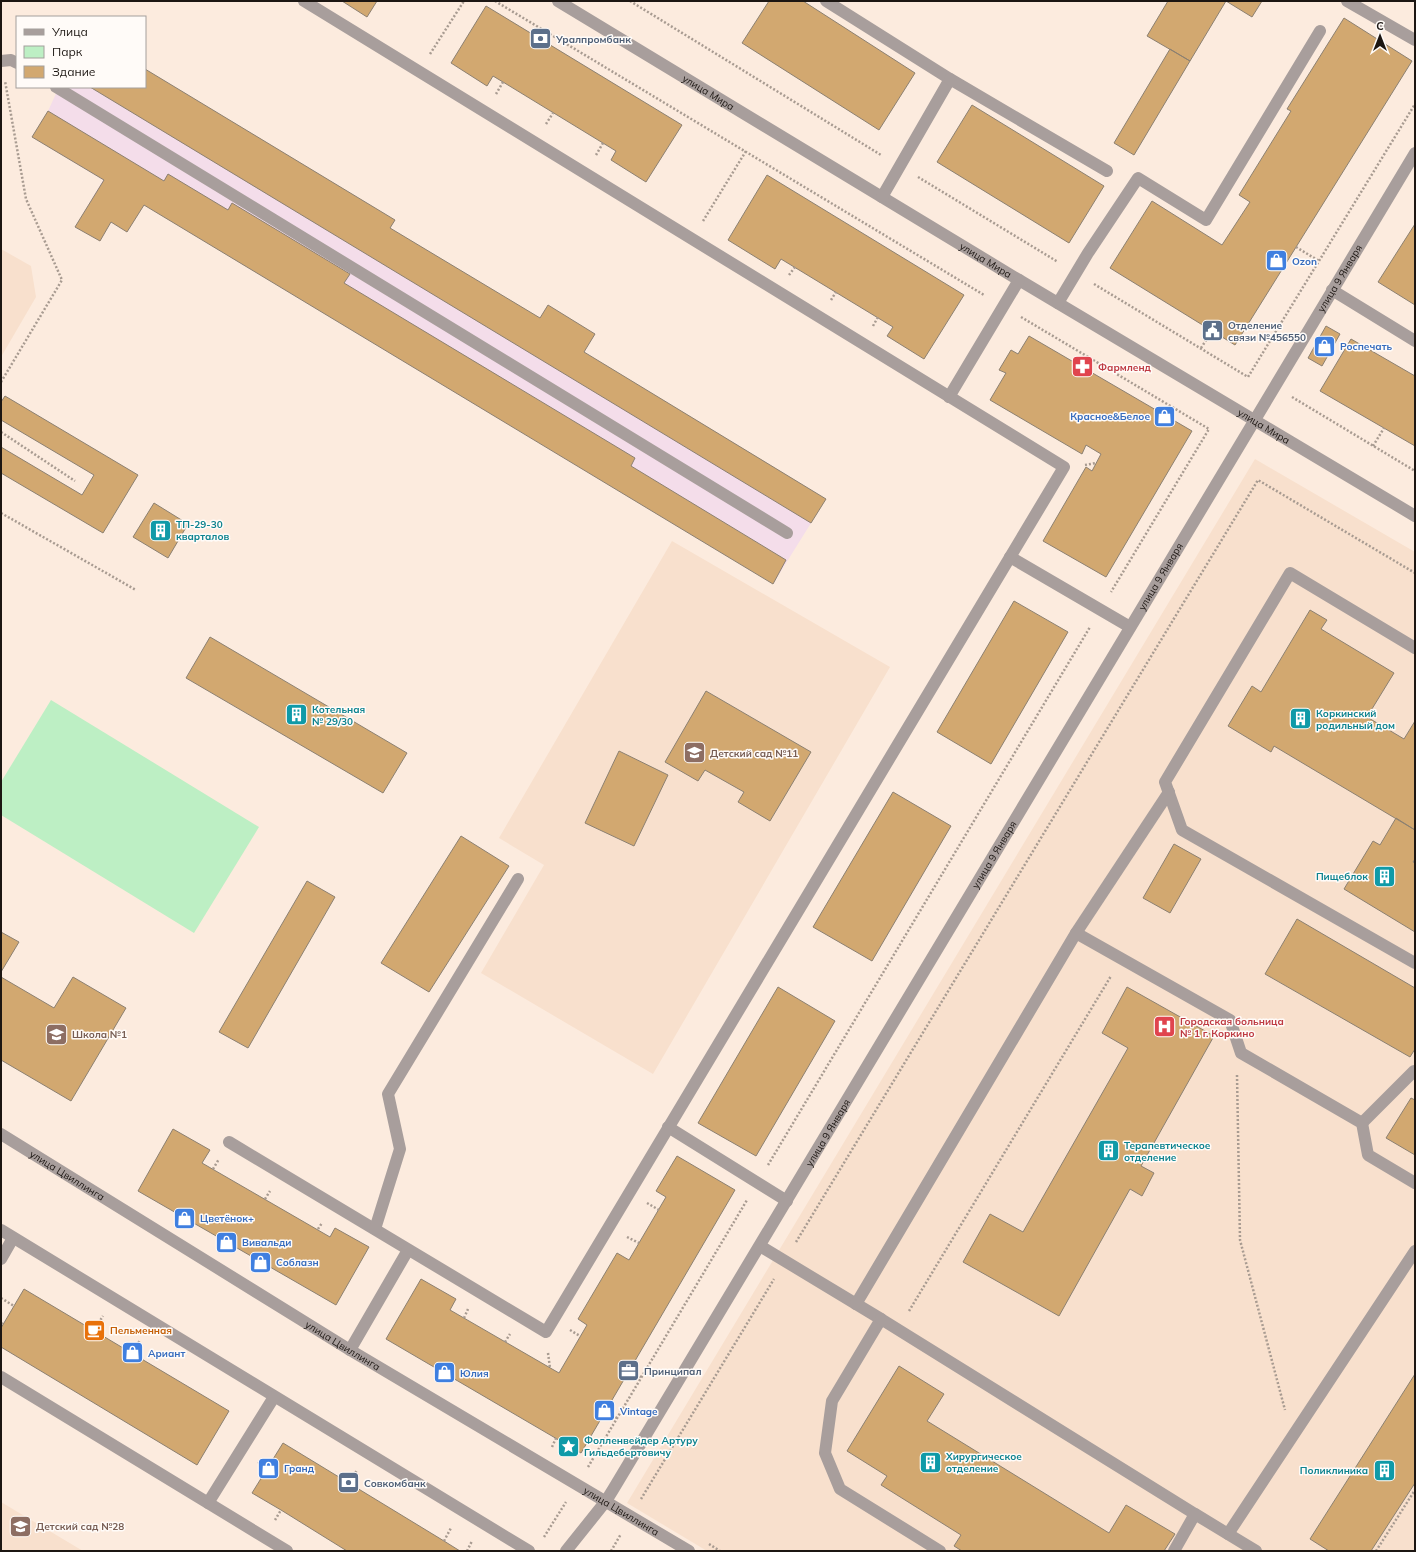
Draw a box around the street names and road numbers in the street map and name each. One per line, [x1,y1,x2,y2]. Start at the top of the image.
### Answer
street label: улица Мира [680,71,737,113]
street label: улица Мира [957,239,1014,281]
street label: улица 9 Января [1314,242,1365,314]
street label: улица Мира [1235,405,1292,447]
street label: улица 9 Января [1135,540,1185,613]
street label: улица 9 Января [969,818,1019,891]
street label: улица 9 Января [802,1096,853,1169]
street label: улица Цвиллинга [27,1147,107,1203]
street label: улица Цвиллинга [303,1317,383,1373]
street label: улица Цвиллинга [581,1484,662,1538]

